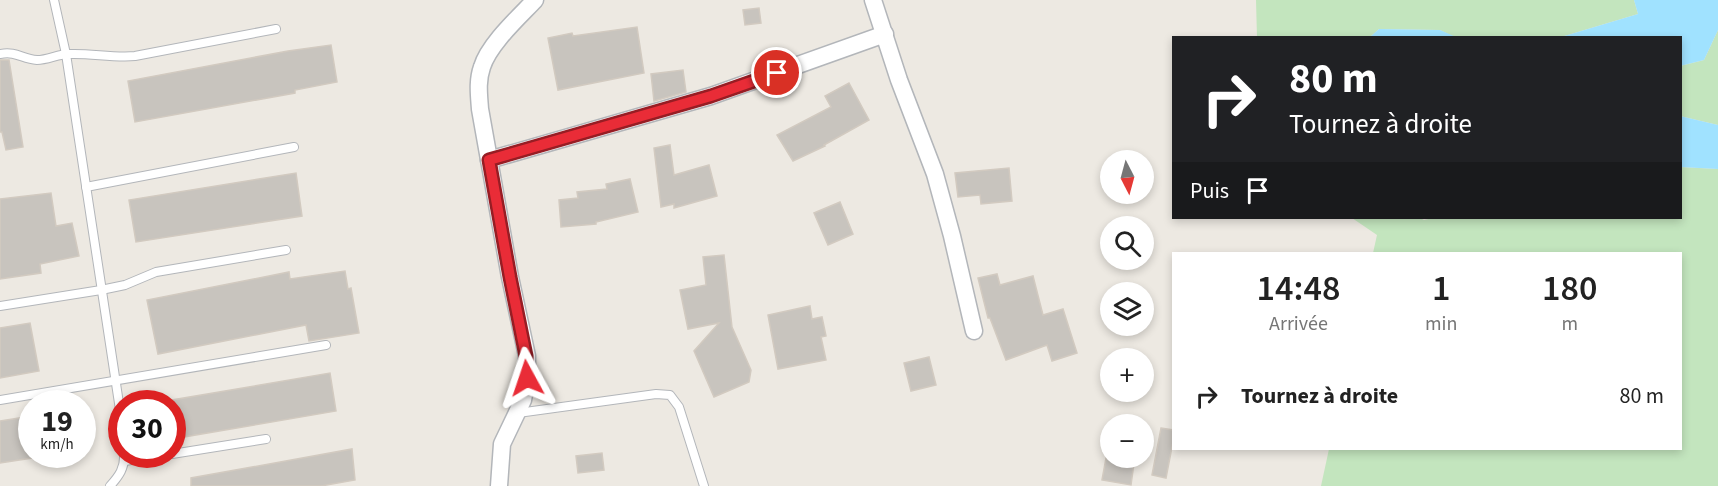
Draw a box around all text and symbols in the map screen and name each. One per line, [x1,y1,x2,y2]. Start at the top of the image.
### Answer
pin [751,47,802,98]
text: 80 m [1289,49,1378,109]
icon: arrive [760,56,793,89]
icon: right [1190,60,1268,138]
text: Tournez à droite [1289,105,1472,144]
north arrow [1100,150,1154,204]
map controls [1100,150,1154,468]
icon: arrive [1241,174,1274,207]
text: Puis [1190,175,1229,207]
button: search [1100,216,1154,270]
text: 14:48 [1257,263,1340,314]
text: 1 [1432,263,1450,314]
text: 180 [1542,263,1597,314]
button: layers [1100,282,1154,336]
text: Arrivée [1269,310,1328,338]
text: min [1425,310,1457,338]
text: m [1561,310,1578,338]
position arrow [495,346,559,410]
button: + [1100,348,1154,402]
icon: right [1190,380,1223,413]
text: Tournez à droite [1241,380,1398,412]
text: 80 m [1619,380,1664,412]
speed limit sign: 30 [108,390,186,468]
text: 19 [41,400,73,443]
button: − [1100,414,1154,468]
text: km/h [40,434,74,455]

